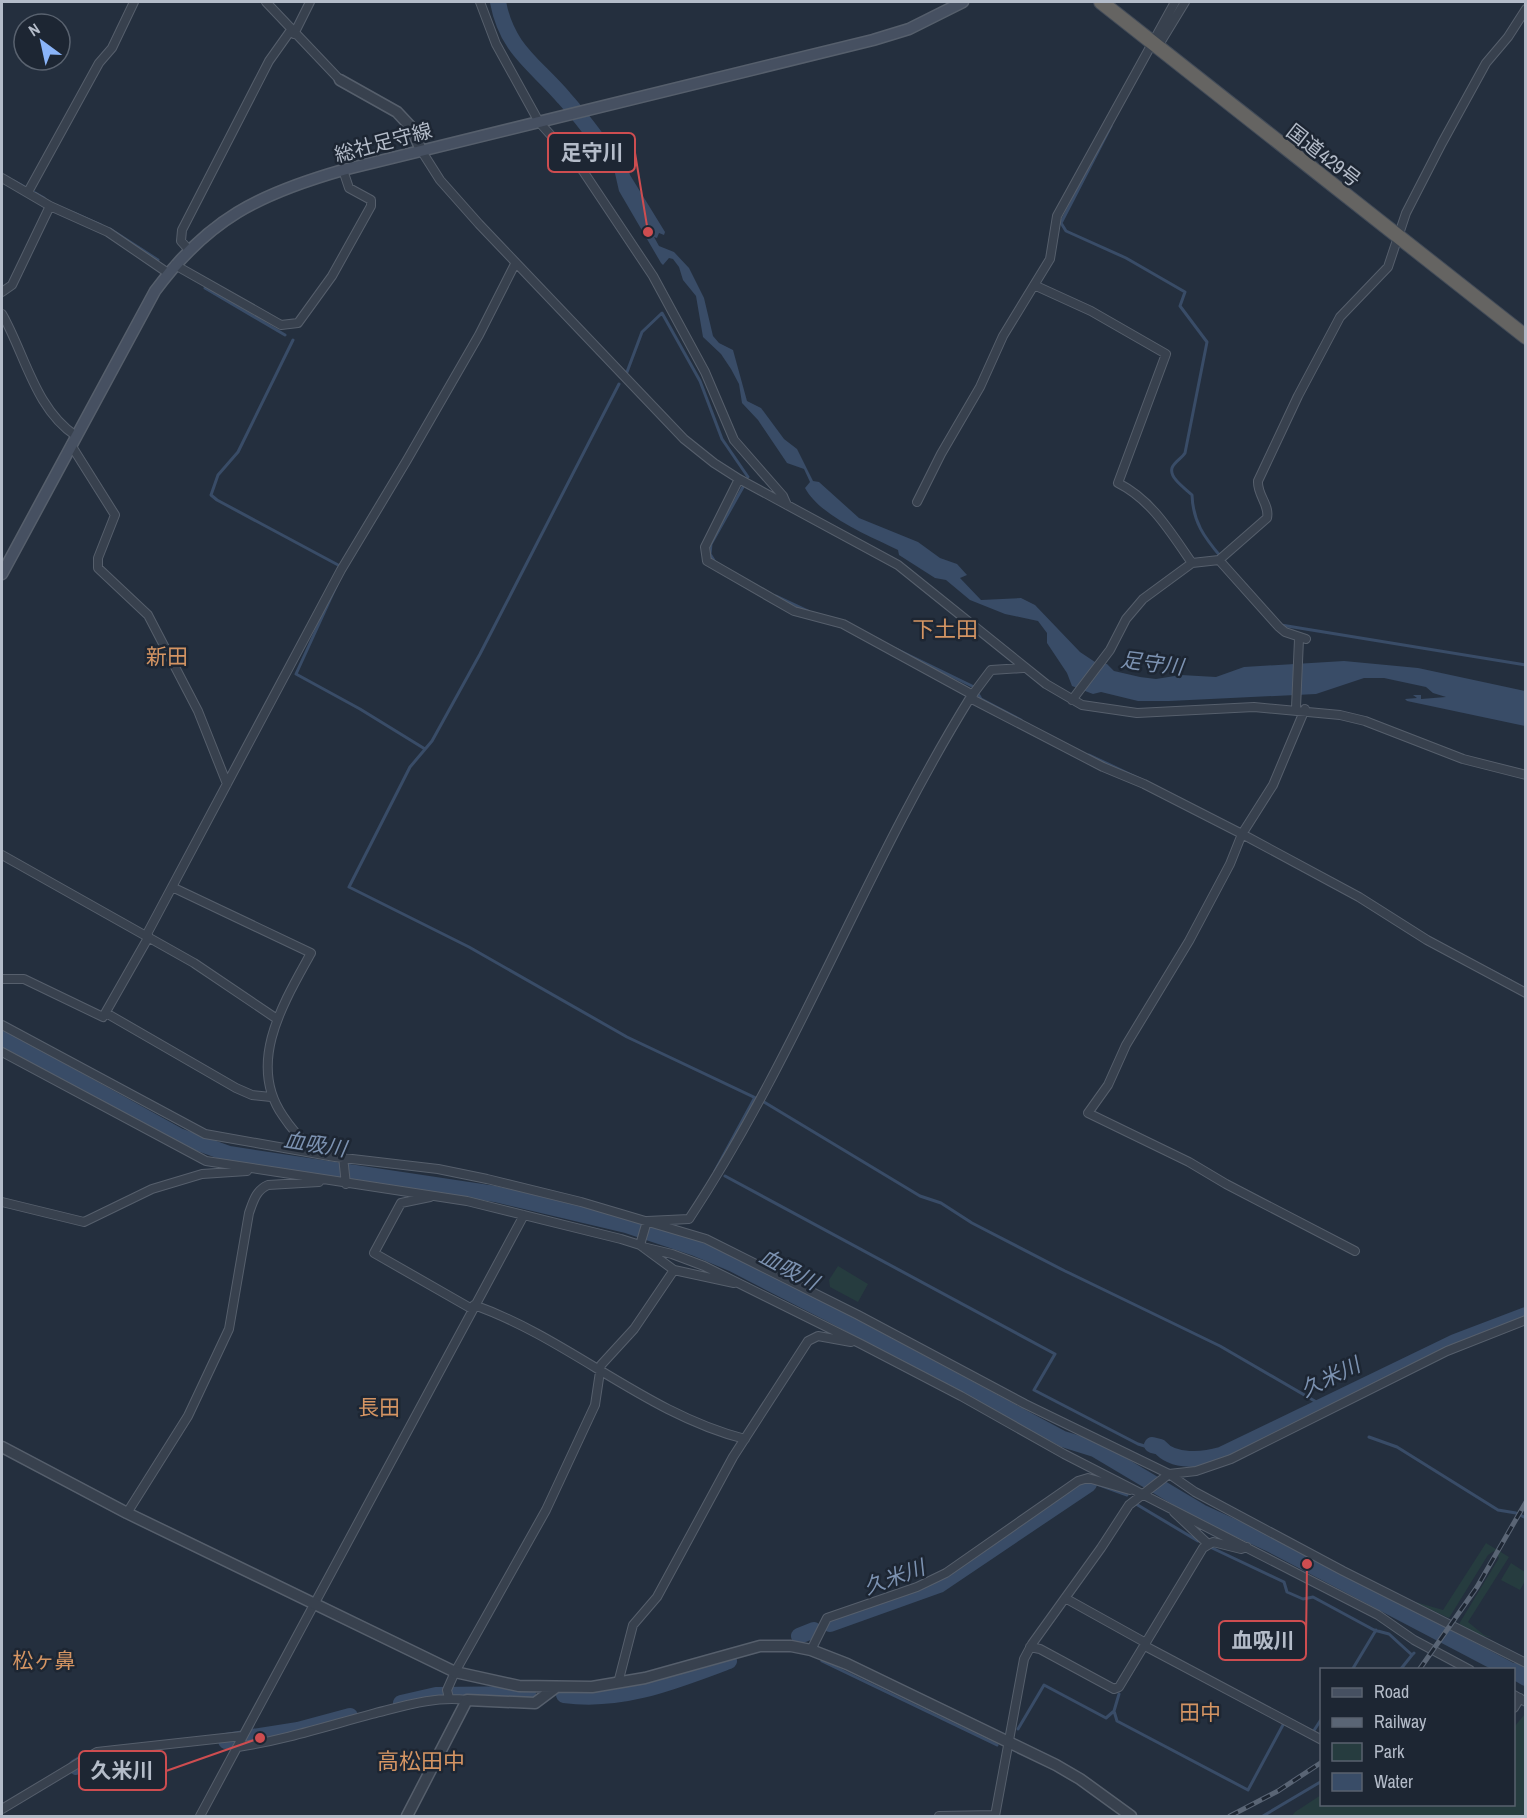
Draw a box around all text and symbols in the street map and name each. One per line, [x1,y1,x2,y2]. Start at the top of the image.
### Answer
north arrow [12,12,72,72]
text: N [24,18,44,41]
street label: 総社足守線 [331,116,435,168]
street label: 国道429号 [1281,117,1367,193]
callout: 足守川 [548,133,635,172]
text: 足守川 [561,138,624,167]
district label: 下土田 [912,614,978,644]
district label: 新田 [146,642,188,671]
water label: 足守川 [1119,645,1187,681]
water label: 血吸川 [282,1125,350,1164]
water label: 血吸川 [754,1241,825,1298]
water label: 久米川 [1295,1349,1366,1404]
district label: 長田 [358,1393,400,1422]
water label: 久米川 [859,1552,930,1601]
callout: 血吸川 [1219,1621,1306,1660]
text: 血吸川 [1232,1626,1295,1655]
district label: 松ヶ鼻 [13,1646,76,1675]
legend [1320,1668,1515,1806]
text: Road [1374,1679,1409,1704]
district label: 田中 [1179,1698,1221,1727]
text: Railway [1374,1709,1427,1734]
text: Park [1374,1739,1405,1764]
district label: 高松田中 [377,1746,465,1776]
callout: 久米川 [79,1751,166,1790]
text: 久米川 [91,1756,154,1785]
text: Water [1374,1769,1413,1794]

